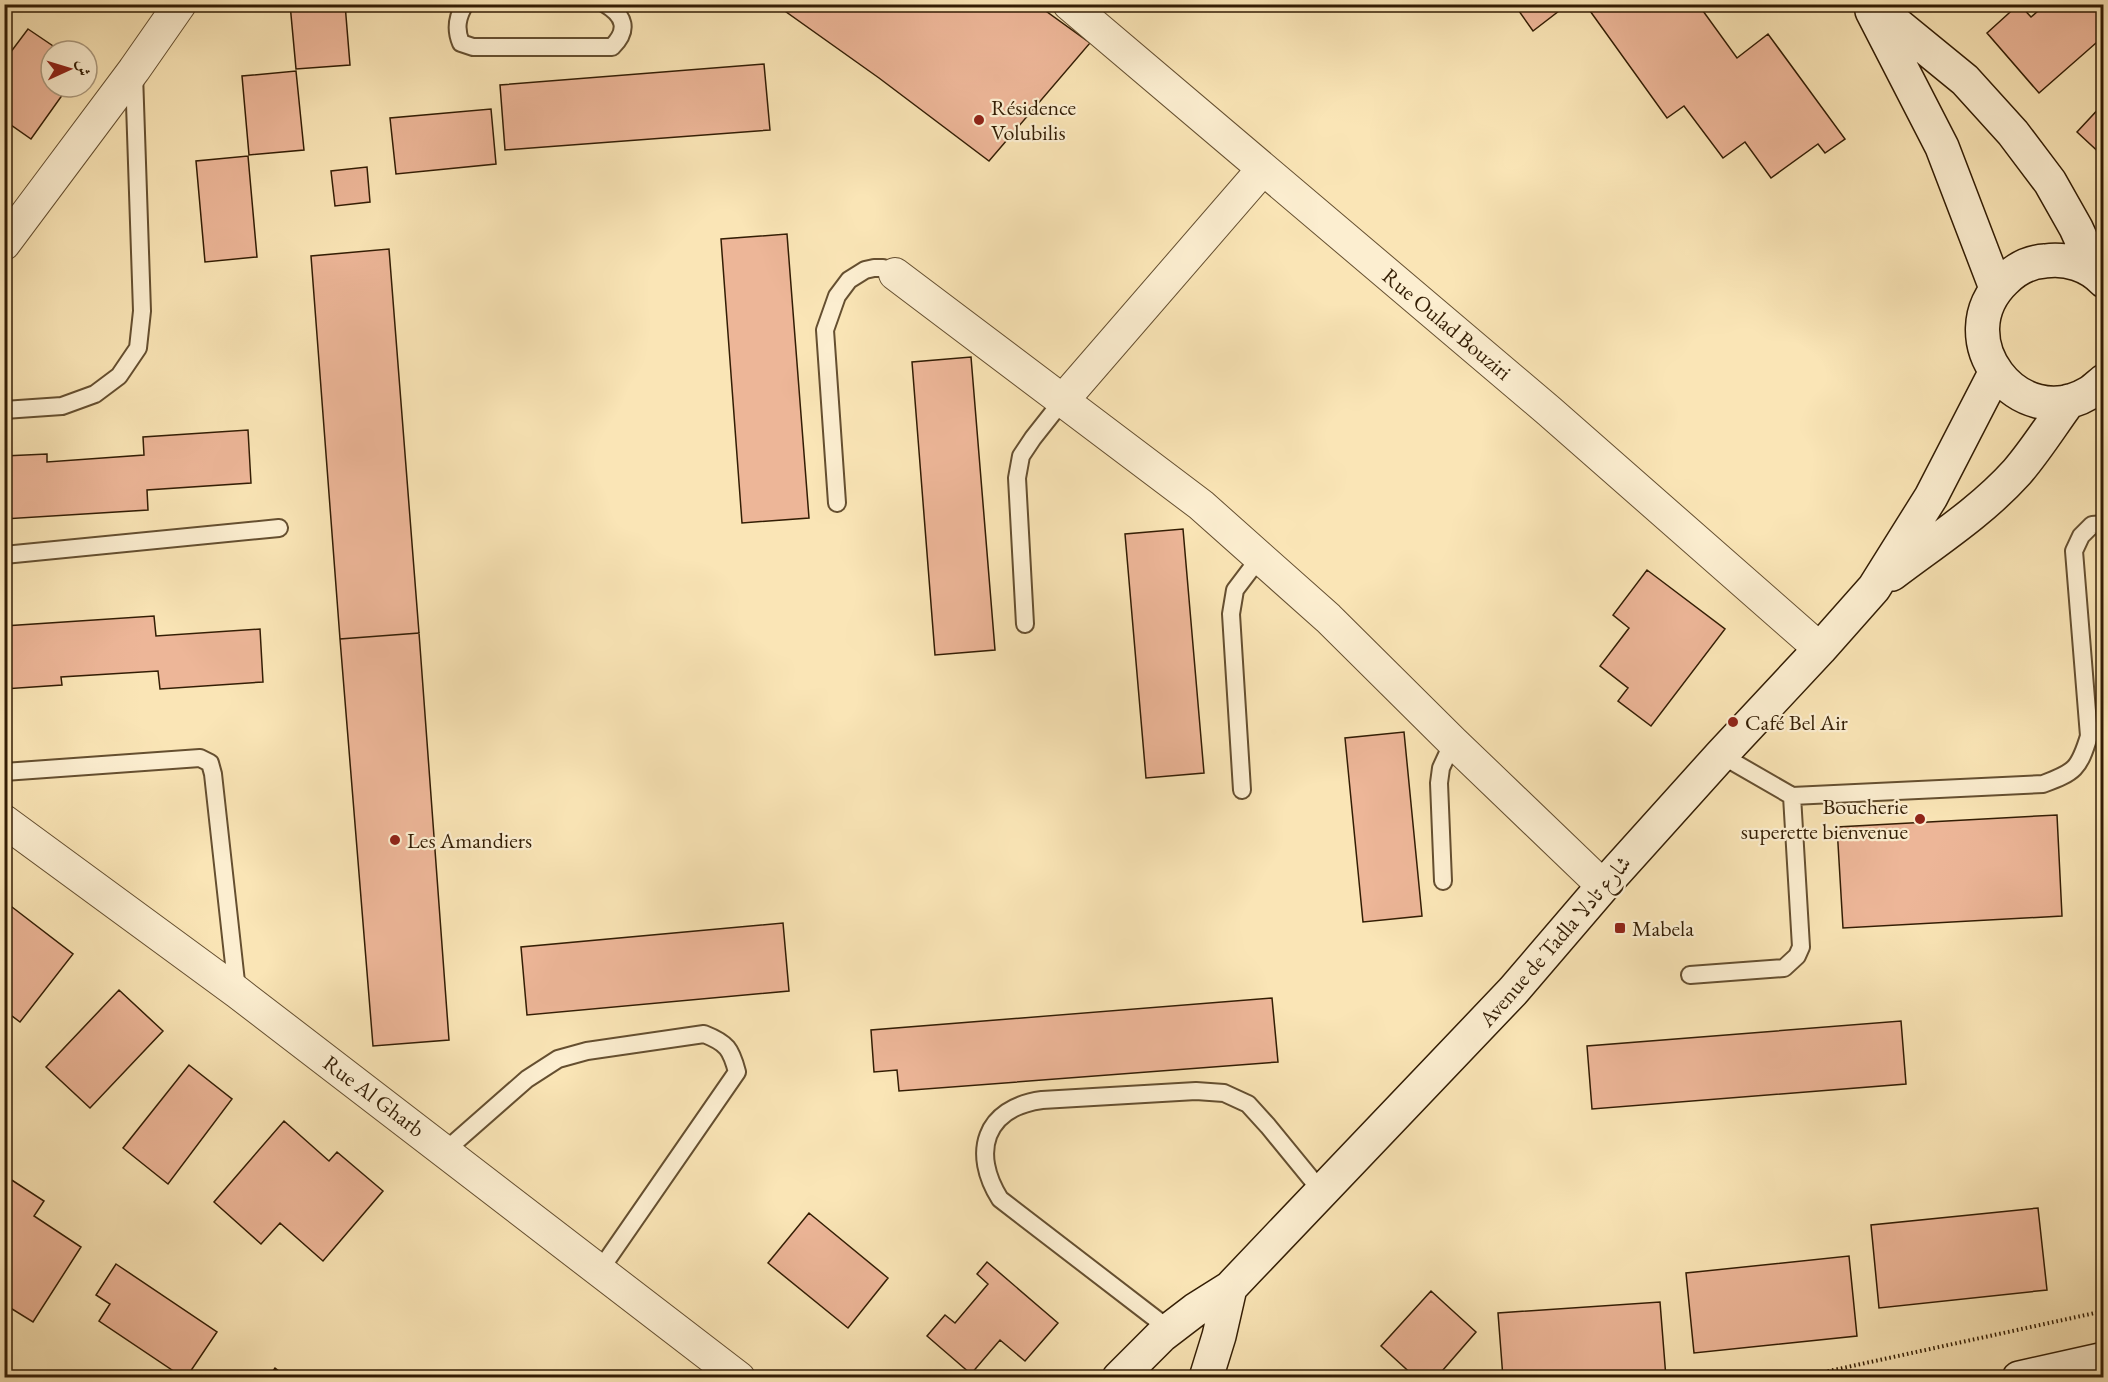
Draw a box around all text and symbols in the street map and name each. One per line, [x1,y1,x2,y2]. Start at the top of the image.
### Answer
north arrow [39,39,99,99]
text: ش [72,59,94,77]
place label: Résidence Volubilis [991,93,1077,147]
marker: Résidence Volubilis [972,113,986,127]
street label: Rue Oulad Bouziri [1376,261,1518,387]
place label: Café Bel Air [1745,708,1849,737]
marker: Café Bel Air [1726,715,1740,729]
place label: Boucherie superette bienvenue [1741,792,1908,846]
marker: Boucherie superette bienvenue [1913,812,1927,826]
place label: Les Amandiers [407,826,532,855]
marker: Les Amandiers [388,833,402,847]
street label: Avenue de Tadla شارع تادلا [1472,849,1641,1036]
place label: Mabela [1632,914,1694,943]
marker: Mabela [1613,921,1627,935]
street label: Rue Al Gharb [317,1048,431,1144]

